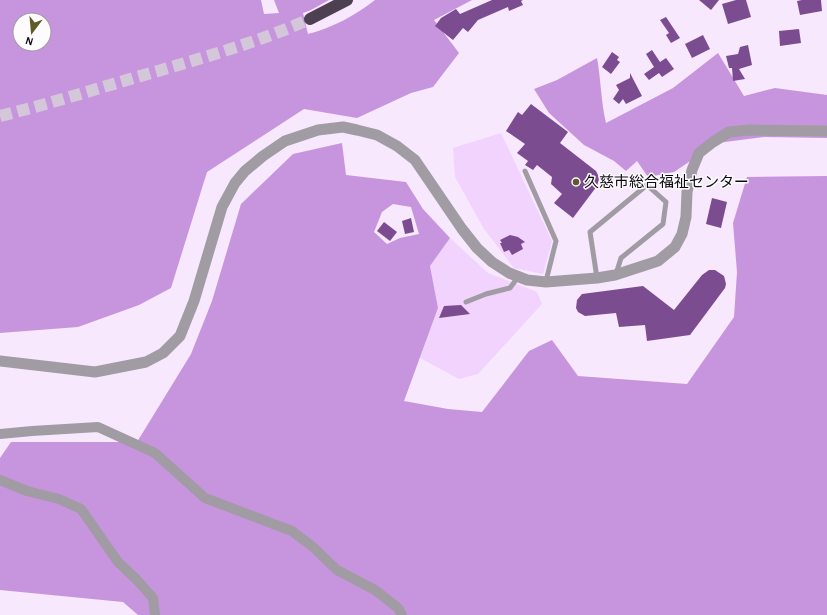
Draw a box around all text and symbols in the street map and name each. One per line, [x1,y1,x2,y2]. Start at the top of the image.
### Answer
north arrow [12,12,52,52]
text: N [24,35,35,47]
place label: 久慈市総合福祉センター [584,174,749,190]
marker: 久慈市総合福祉センター [571,177,581,187]

